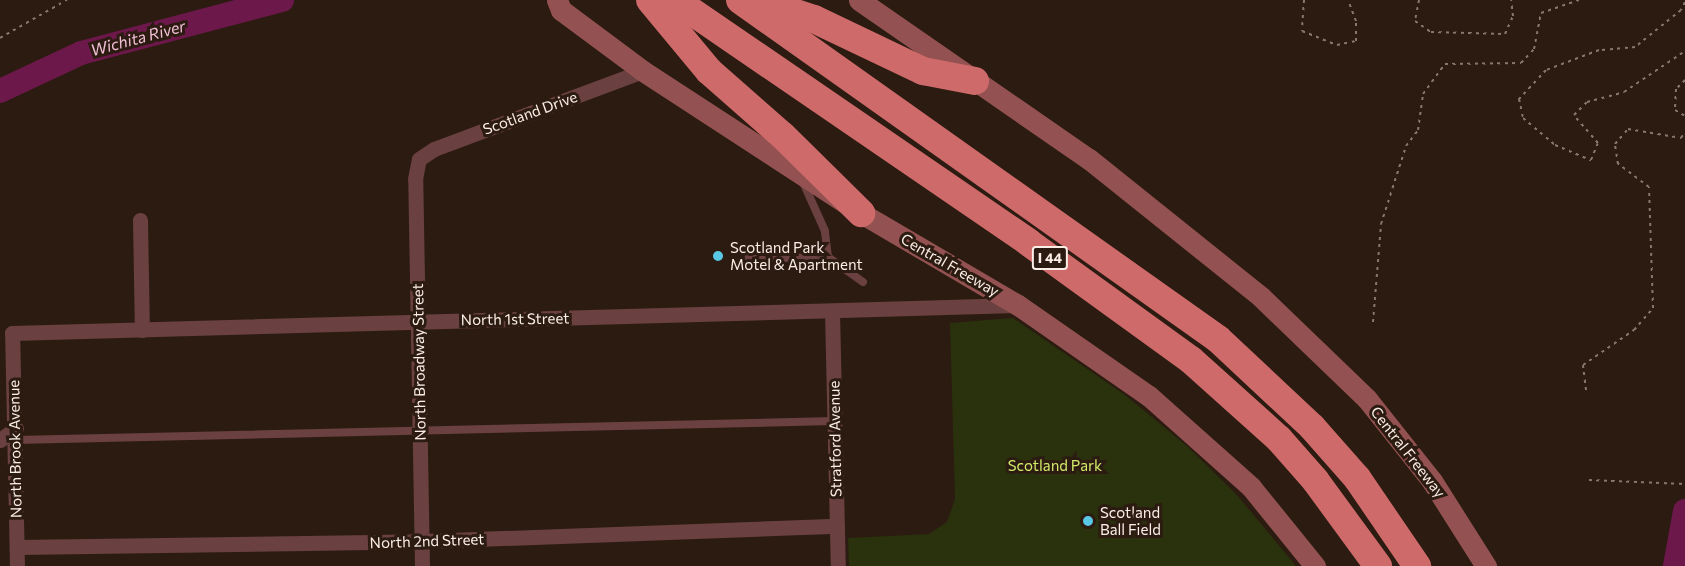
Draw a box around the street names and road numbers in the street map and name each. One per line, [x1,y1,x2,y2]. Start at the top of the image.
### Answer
street label: Scotland Drive [480,88,580,138]
street label: Central Freeway [898,230,1002,300]
road number: I 44 [1030,247,1070,269]
street label: North Broadway Street [409,283,429,441]
street label: North 1st Street [461,309,569,329]
street label: North Brook Avenue [5,380,25,518]
street label: Stratford Avenue [825,381,845,497]
street label: Central Freeway [1367,403,1449,501]
street label: North 2nd Street [369,530,485,552]

